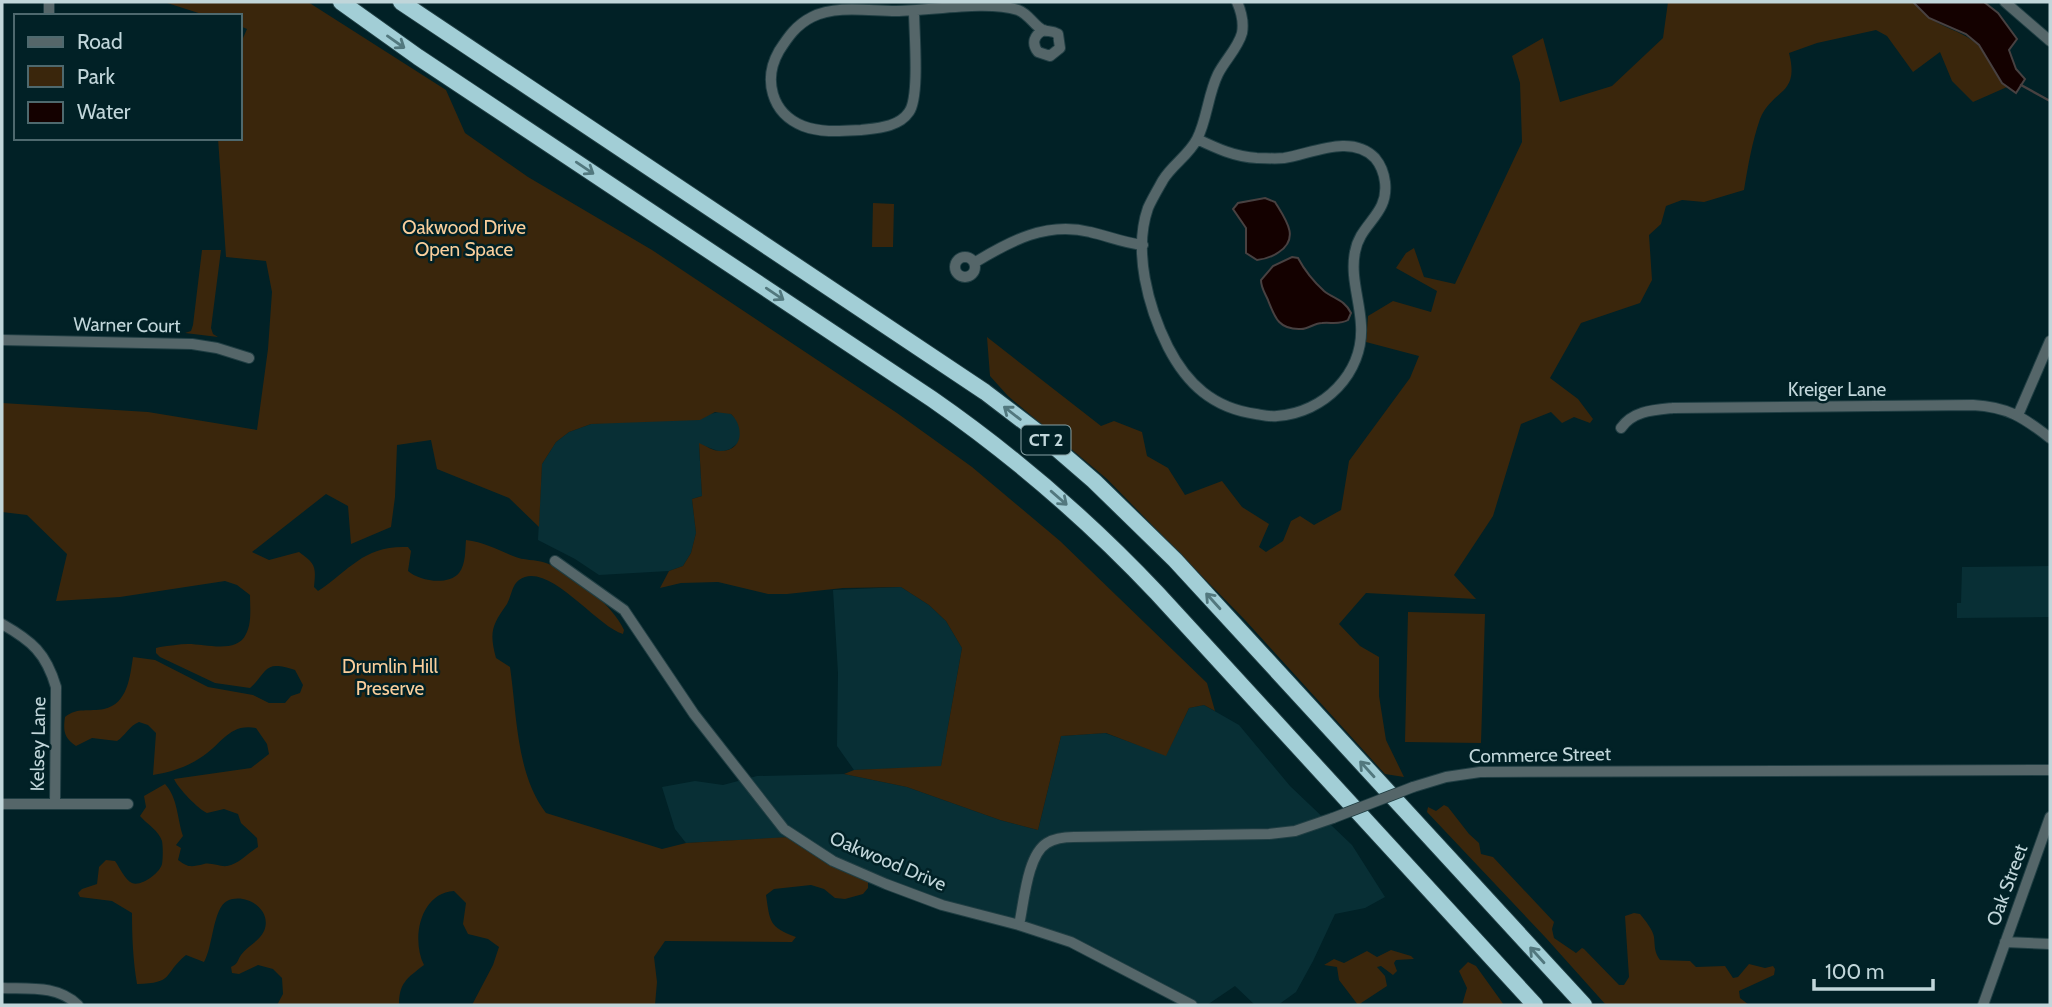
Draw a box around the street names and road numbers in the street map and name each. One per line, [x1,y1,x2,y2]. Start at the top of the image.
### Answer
street label: Warner Court [73,313,181,337]
street label: Kreiger Lane [1788,378,1887,401]
road number: CT 2 [1021,426,1070,454]
street label: Kelsey Lane [26,696,50,792]
street label: Commerce Street [1469,742,1612,768]
street label: Oakwood Drive [826,826,950,896]
street label: Oak Street [1982,840,2033,929]

